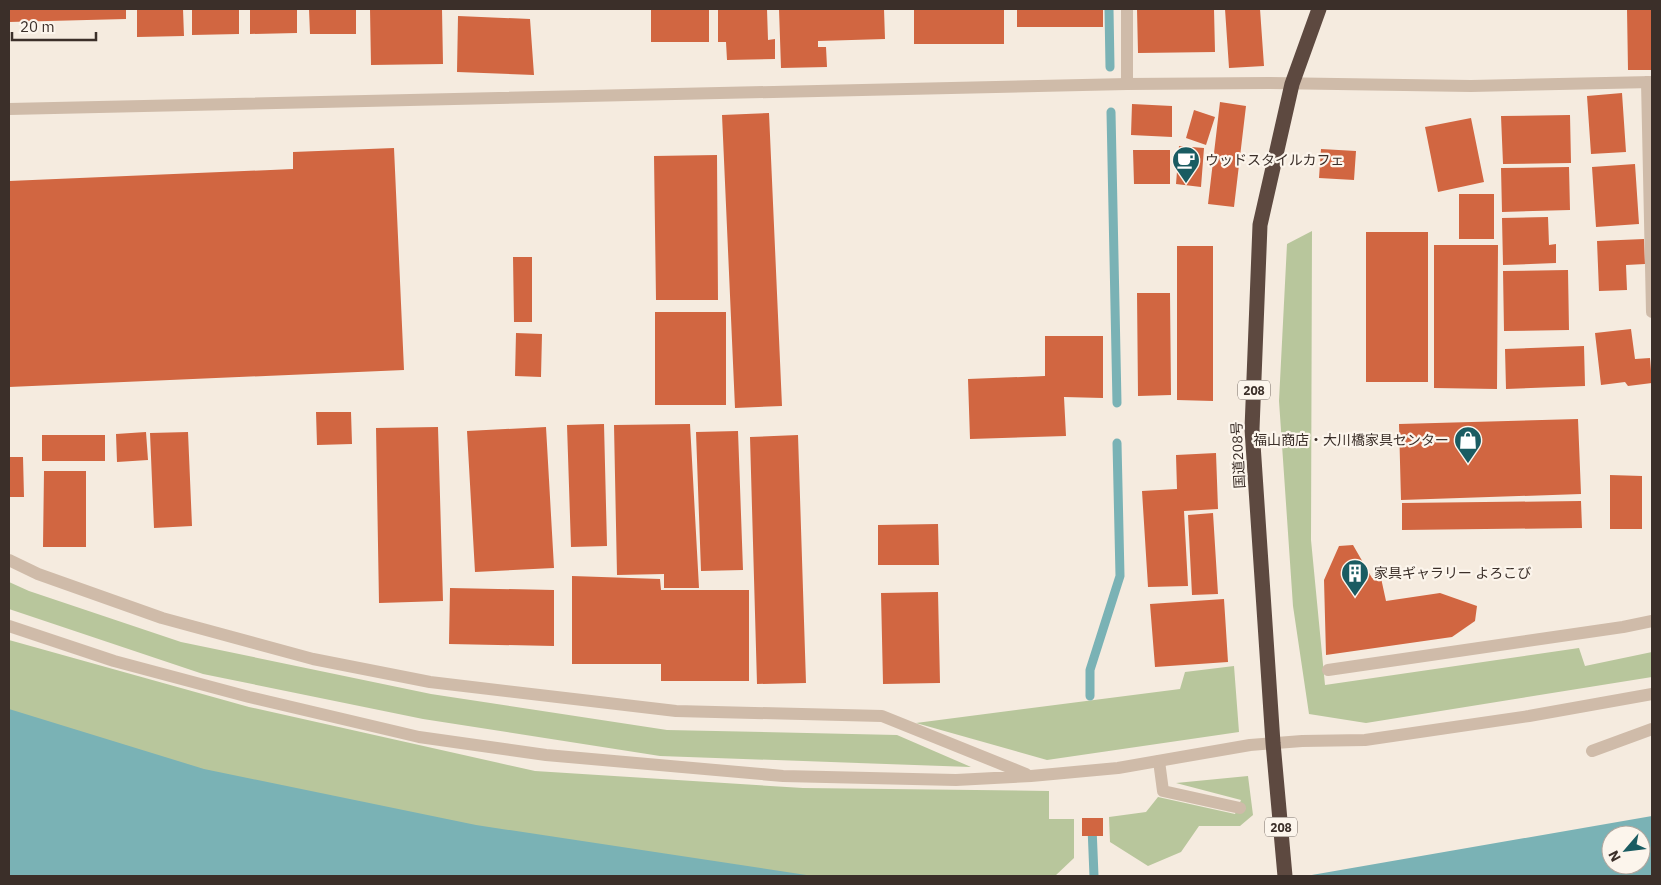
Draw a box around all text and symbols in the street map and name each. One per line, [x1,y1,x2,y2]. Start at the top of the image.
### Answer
scale bar [12,10,96,42]
text: 20 m [20,17,55,36]
cafe icon: ウッドスタイルカフェ [1171,145,1201,184]
place label: ウッドスタイルカフェ [1205,151,1345,169]
road number: 208 [1238,380,1270,400]
street label: 国道208号 [1227,421,1249,489]
shop icon: 福山商店・大川橋家具センター [1453,425,1483,464]
place label: 福山商店・大川橋家具センター [1253,431,1449,449]
building icon: 家具ギャラリー よろこび [1340,558,1370,597]
place label: 家具ギャラリー よろこび [1374,564,1531,582]
road number: 208 [1265,818,1297,836]
north arrow [1601,825,1651,875]
text: N [1604,847,1625,865]

